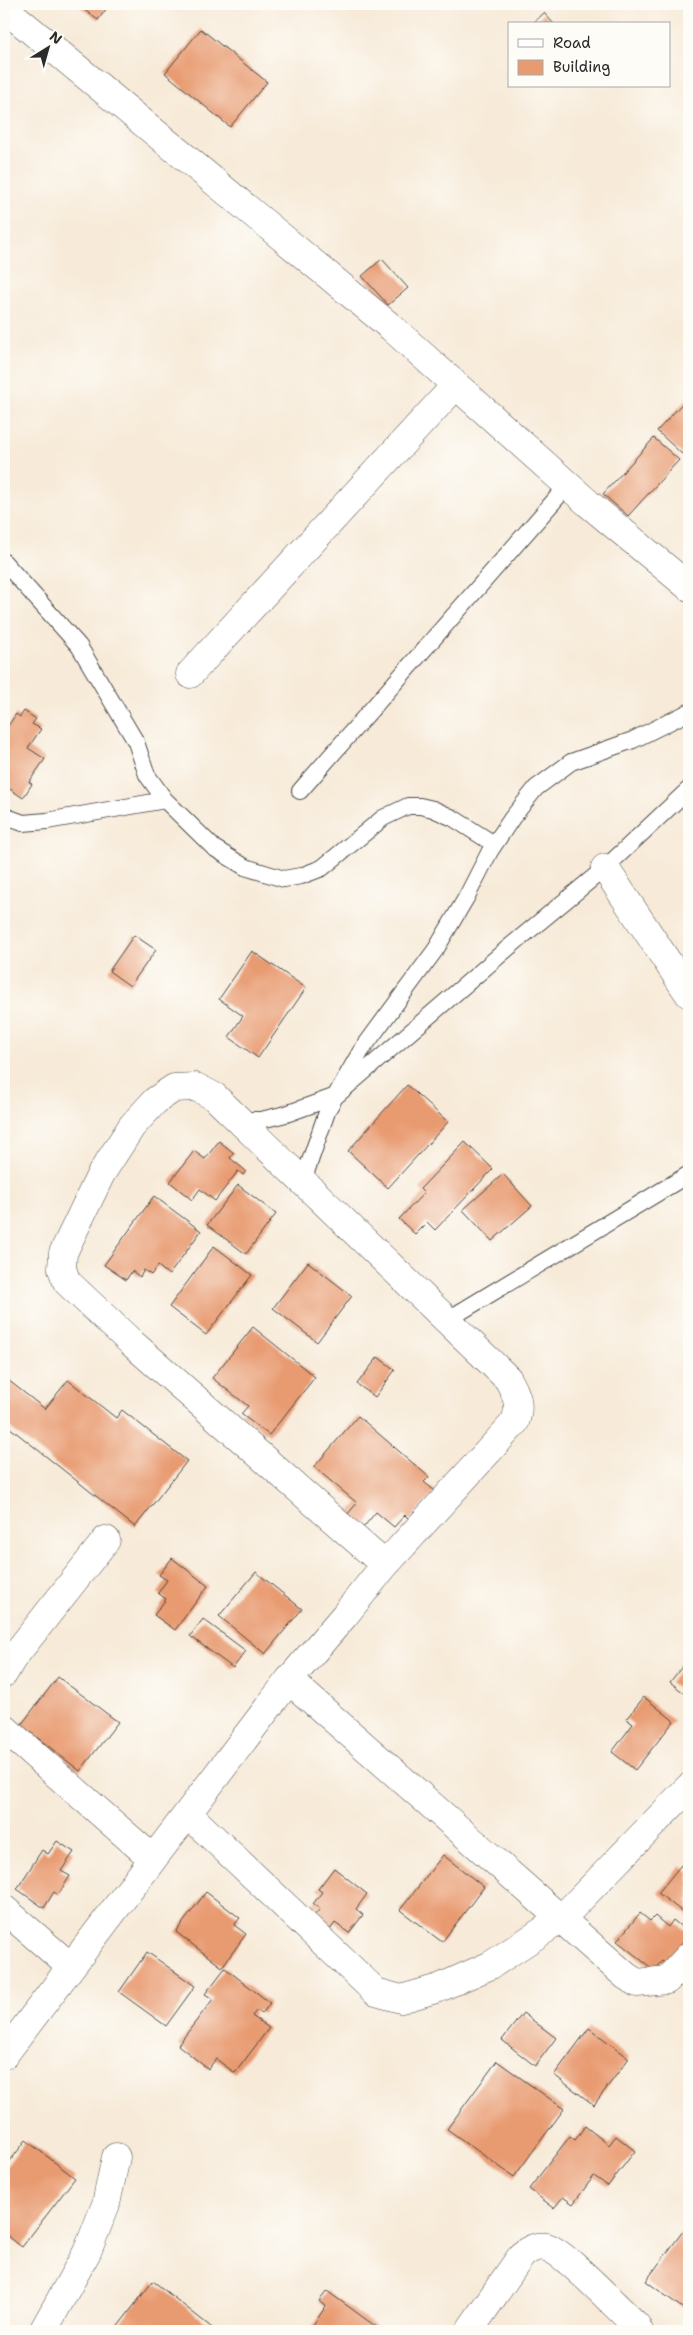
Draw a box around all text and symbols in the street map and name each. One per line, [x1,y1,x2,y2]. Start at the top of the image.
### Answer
north arrow [22,22,72,72]
legend [508,22,670,88]
text: N [46,27,66,48]
text: Road [553,33,591,53]
text: Building [553,57,610,77]

